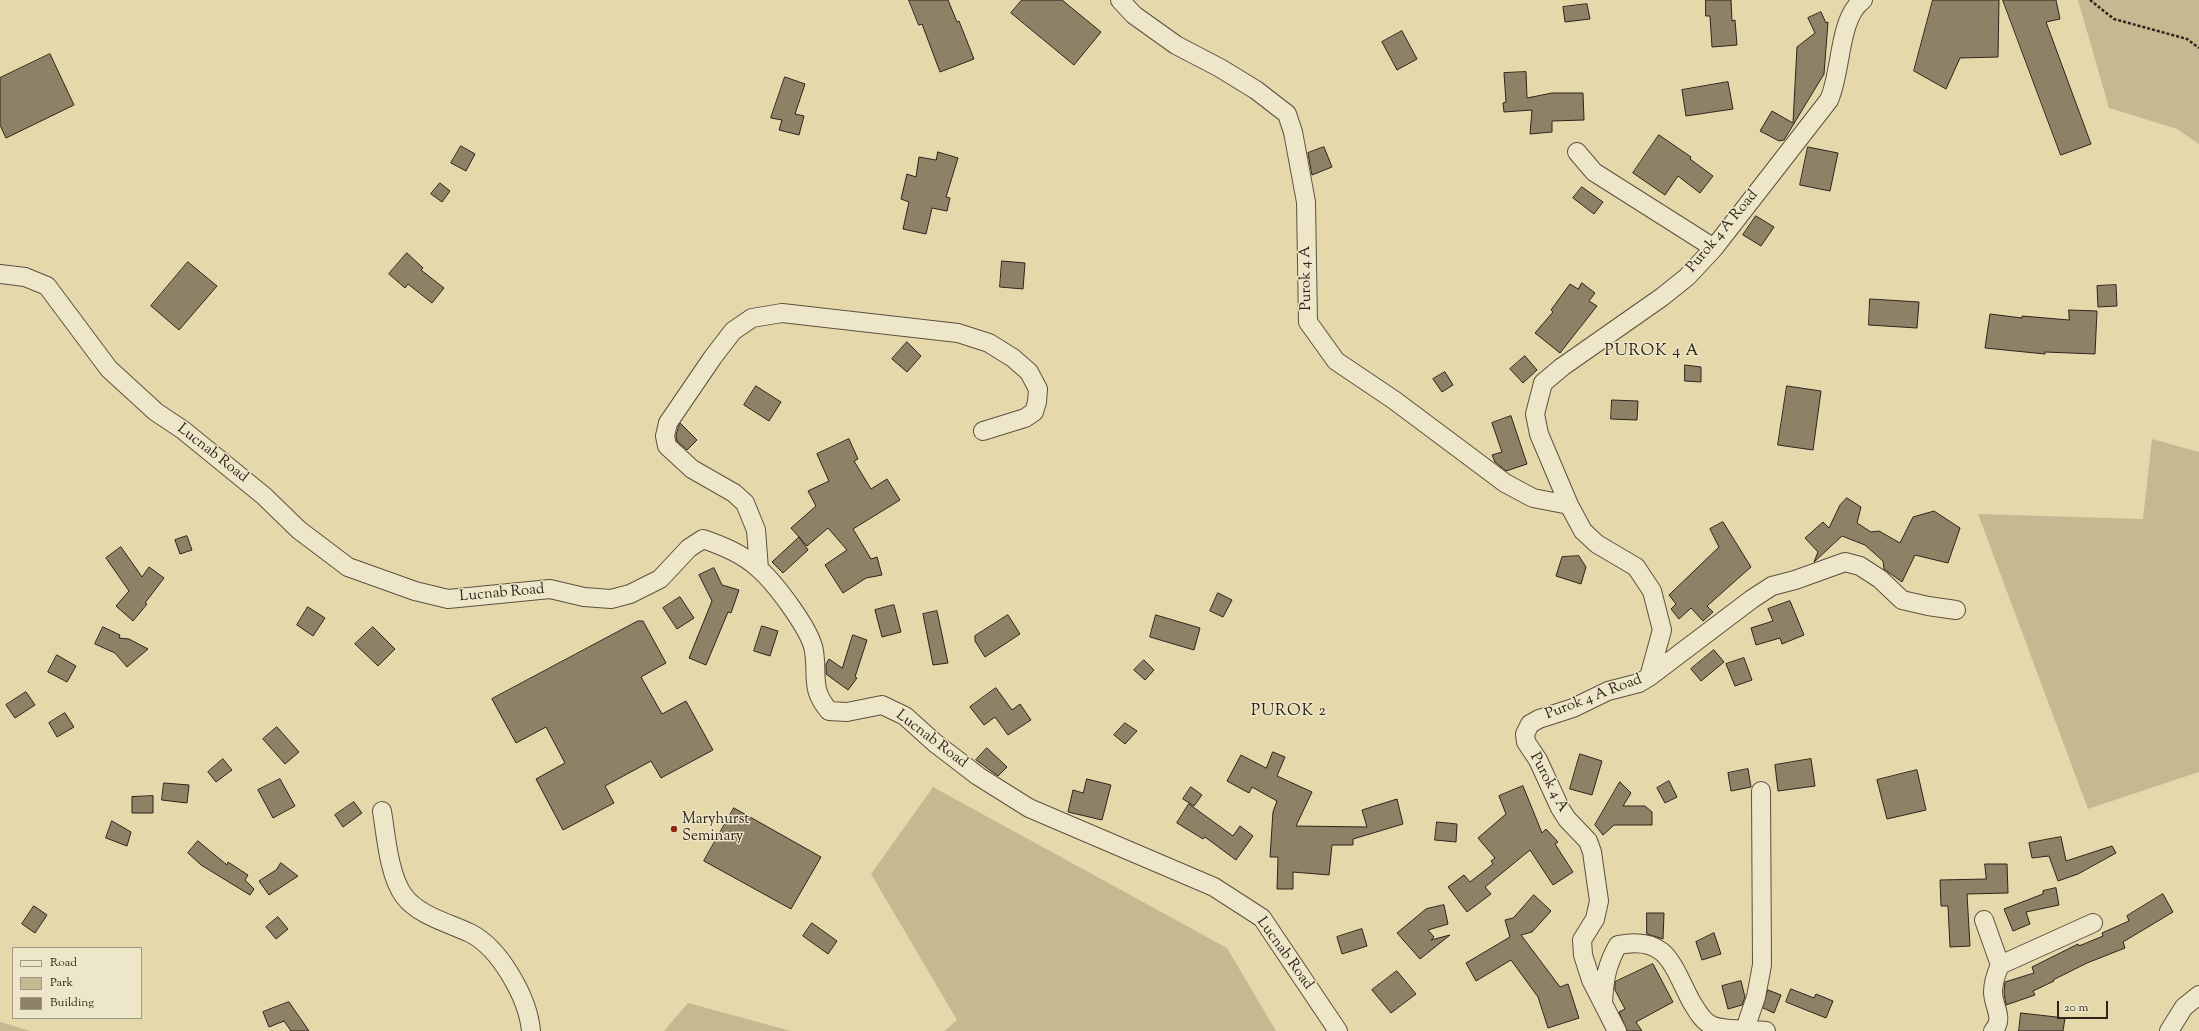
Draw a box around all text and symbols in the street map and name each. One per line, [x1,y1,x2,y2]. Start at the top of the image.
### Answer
street label: Purok 4 A Road [1683,187,1763,277]
street label: Purok 4 A [1297,245,1317,311]
district label: PUROK 4 A [1604,342,1700,362]
street label: Lucnab Road [173,421,251,487]
street label: Lucnab Road [459,581,545,607]
street label: Purok 4 A Road [1543,671,1645,725]
district label: PUROK 2 [1251,702,1327,722]
street label: Lucnab Road [892,707,970,773]
street label: Purok 4 A [1525,750,1571,816]
place label: Maryhurst Seminary [682,811,749,846]
marker: Maryhurst Seminary [669,824,679,834]
street label: Lucnab Road [1252,914,1316,994]
legend [12,947,142,1019]
text: Road [50,954,77,972]
text: Park [50,974,73,992]
scale bar [2059,993,2110,1019]
text: Building [50,994,94,1012]
text: 20 m [2064,999,2088,1017]

